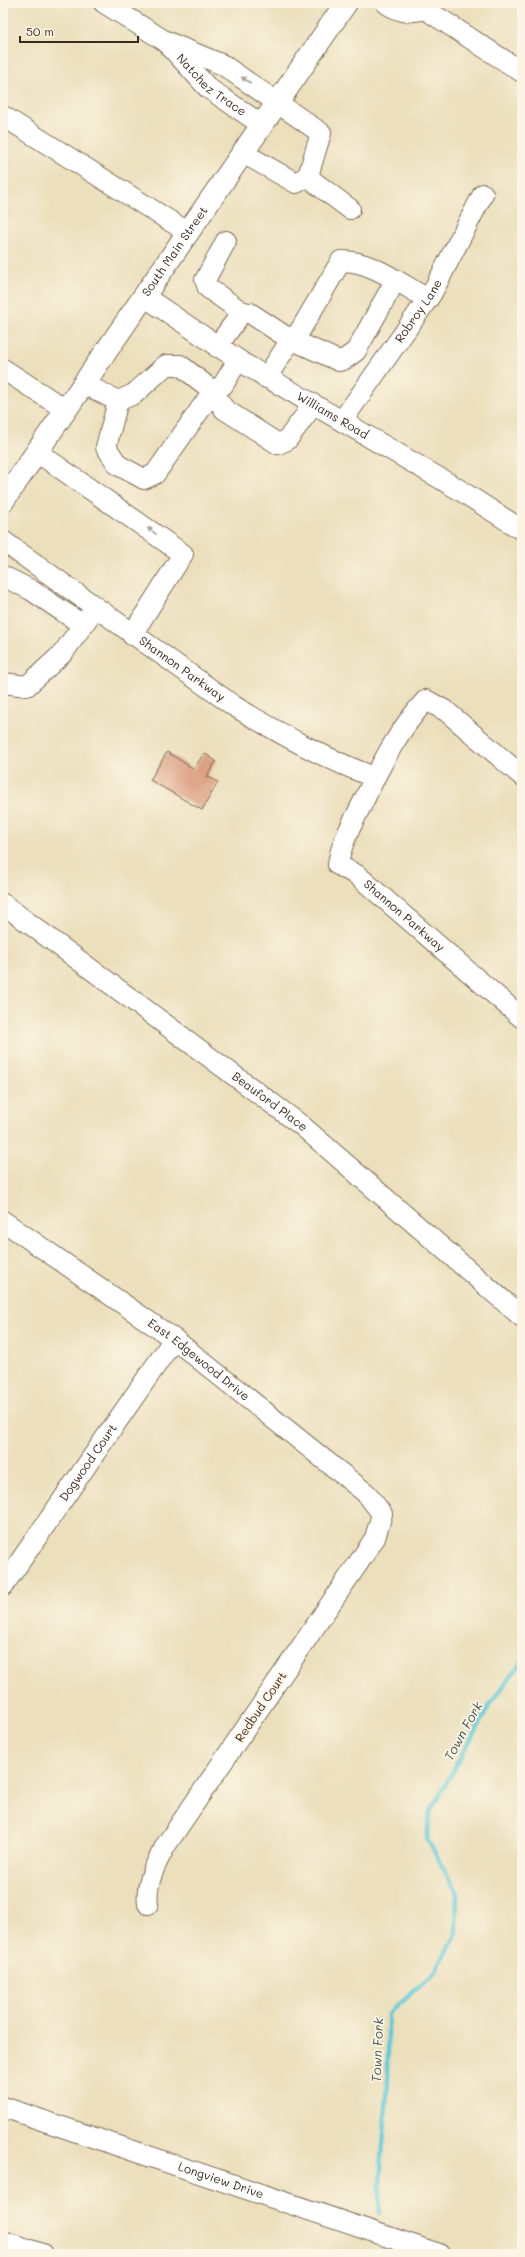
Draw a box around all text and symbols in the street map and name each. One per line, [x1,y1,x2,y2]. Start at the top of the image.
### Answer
scale bar [20,18,138,44]
text: 50 m [26,23,54,39]
street label: Natchez Trace [174,50,250,119]
one-way arrow [240,77,252,84]
street label: South Main Street [137,203,211,299]
street label: Robroy Lane [391,276,445,346]
street label: Williams Road [294,387,372,442]
one-way arrow [146,527,157,535]
street label: Shannon Parkway [136,632,229,704]
street label: Shannon Parkway [361,875,449,955]
street label: Beauford Place [229,1068,312,1134]
street label: East Edgewood Drive [145,1314,254,1404]
street label: Dogwood Court [55,1420,120,1504]
street label: Redbud Court [231,1668,290,1745]
water label: Town Fork [439,1697,486,1763]
water label: Town Fork [367,2016,386,2083]
street label: Longview Drive [176,2158,266,2201]

